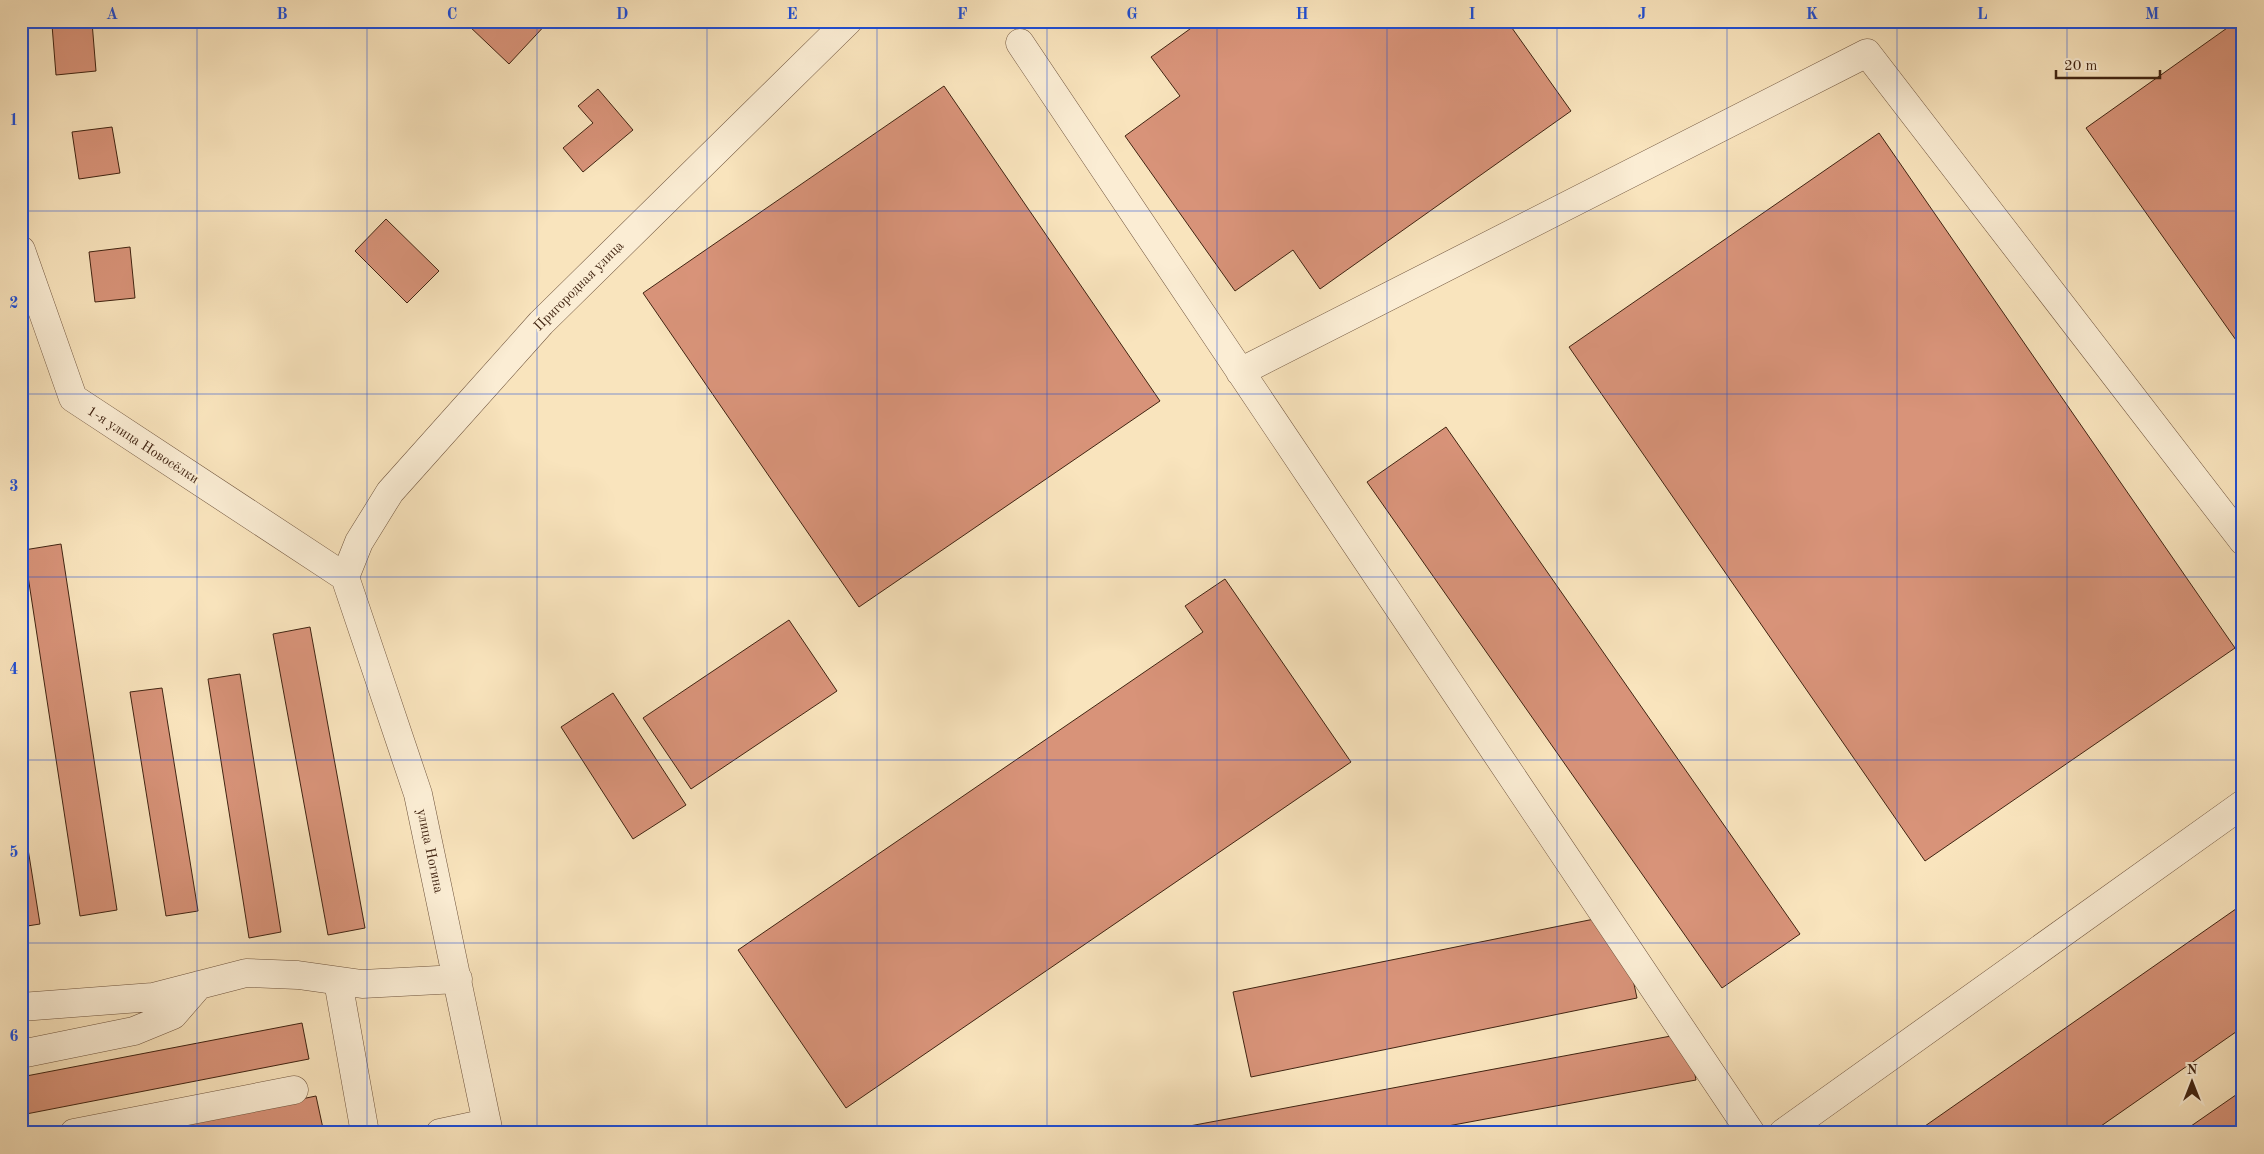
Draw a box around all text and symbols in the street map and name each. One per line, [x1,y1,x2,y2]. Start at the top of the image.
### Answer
text: A [106,7,118,23]
text: B [276,7,288,23]
text: C [447,7,457,23]
text: D [616,7,628,23]
text: E [786,7,798,23]
text: F [957,7,968,23]
text: G [1126,7,1138,23]
text: H [1295,7,1309,23]
text: I [1468,7,1476,23]
text: J [1638,7,1647,23]
text: K [1806,7,1818,23]
text: L [1977,7,1988,23]
text: M [2145,7,2159,23]
scale bar [2056,48,2160,80]
text: 20 m [2064,59,2098,74]
text: 1 [9,113,19,129]
street label: Пригородная улица [531,238,627,334]
text: 2 [9,296,19,312]
street label: 1-я улица Новосёлки [85,404,201,486]
text: 3 [9,479,19,495]
text: 4 [9,662,19,678]
street label: улица Ногина [414,808,446,895]
text: 5 [9,845,19,861]
text: 6 [9,1029,19,1045]
north arrow [2166,1056,2216,1106]
text: N [2187,1063,2198,1077]

